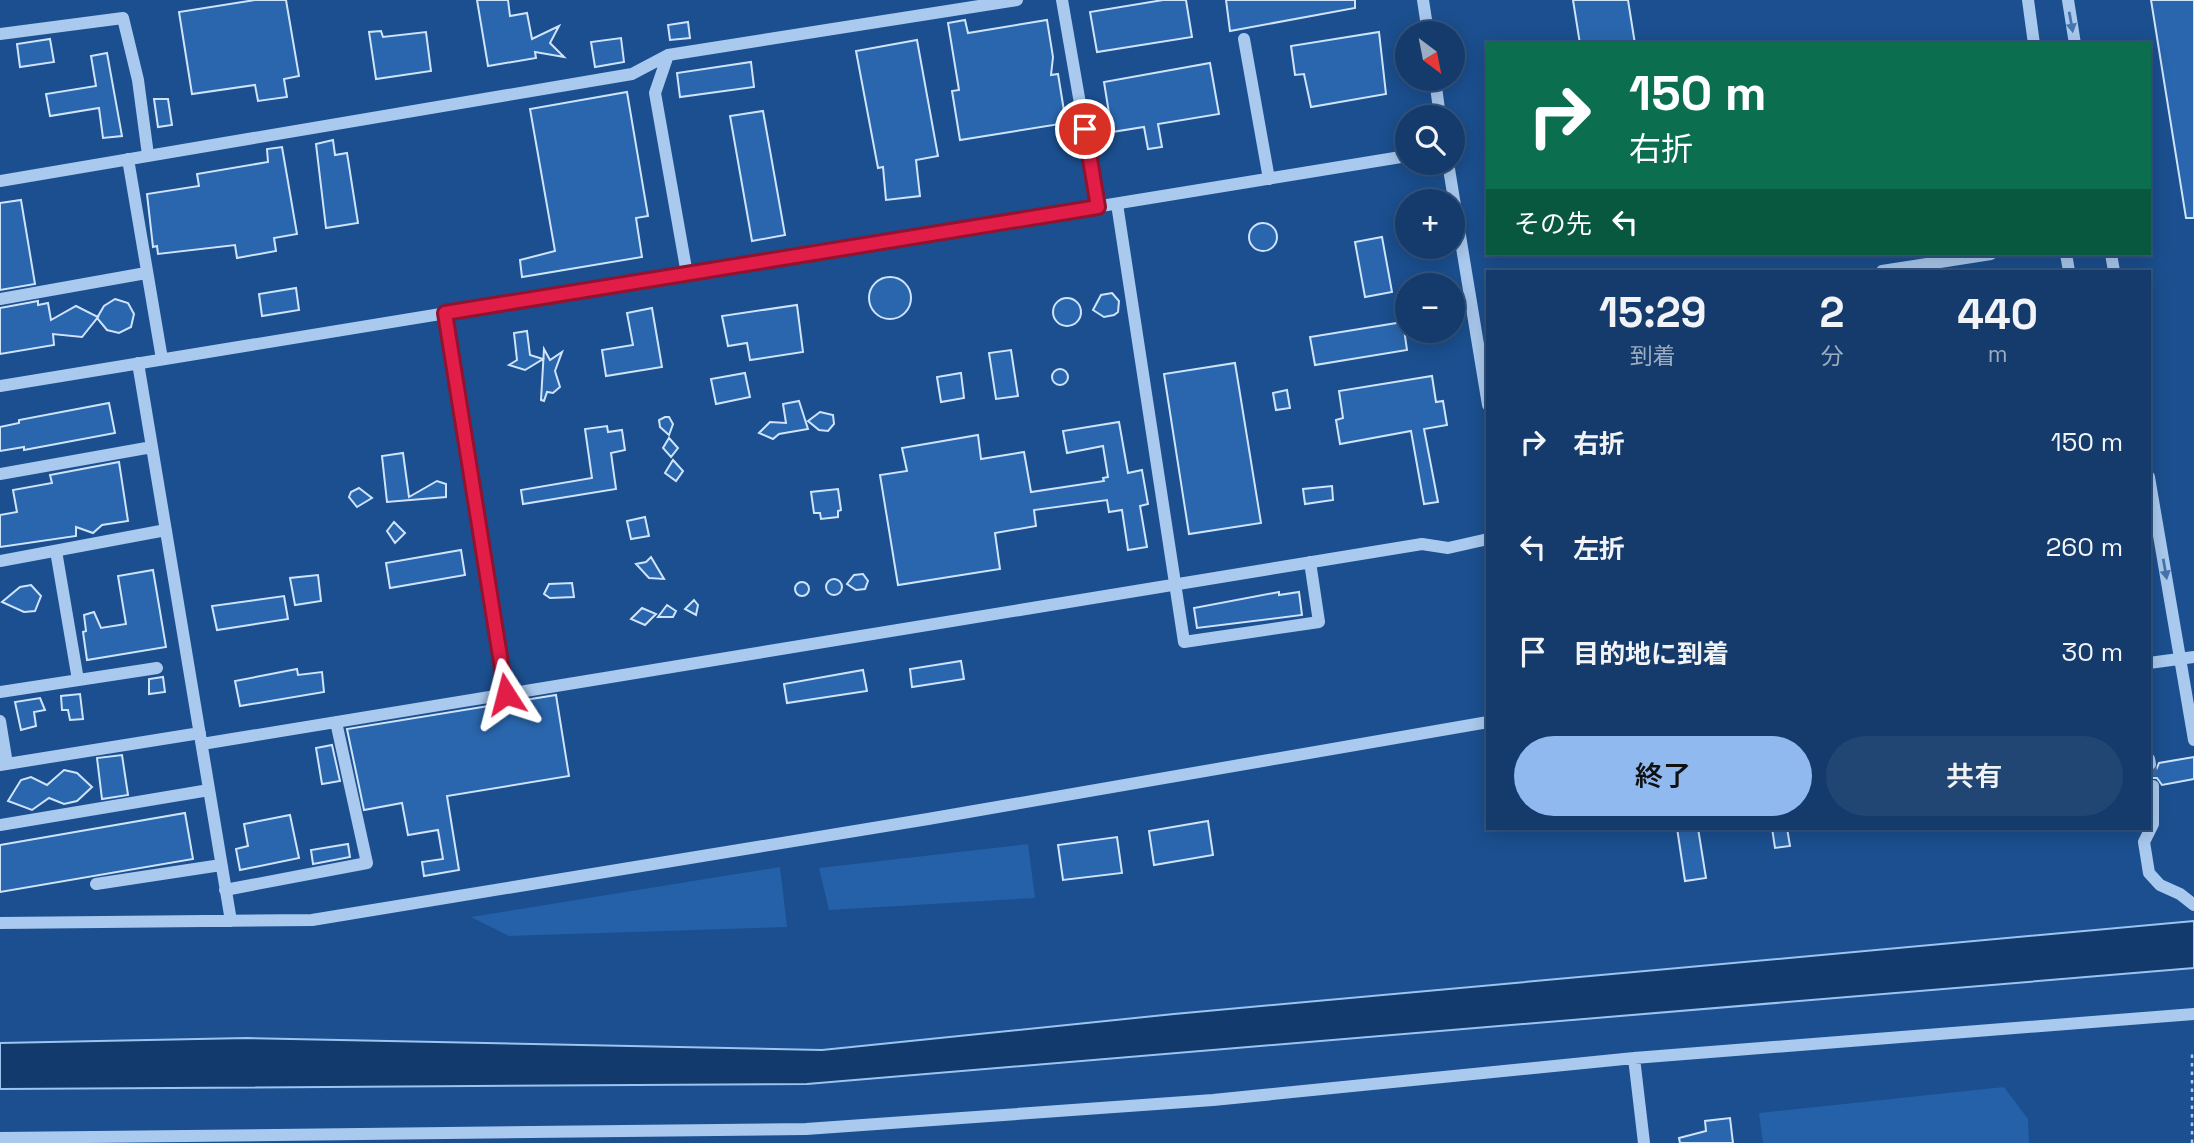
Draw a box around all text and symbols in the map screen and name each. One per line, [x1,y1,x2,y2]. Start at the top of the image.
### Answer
one-way arrow [2066,11,2077,33]
north arrow [1395,21,1465,91]
map controls [1395,21,1465,343]
text: 150 m [1629,62,1767,124]
icon: right [1514,70,1605,161]
pin [1055,99,1115,159]
button: search [1395,105,1465,175]
icon: arrive [1066,110,1104,148]
text: 右折 [1629,129,1693,169]
button: + [1395,189,1465,259]
icon: left [1606,203,1644,241]
text: その先 [1514,207,1592,241]
button: − [1395,273,1465,343]
text: 15:29 [1599,286,1706,339]
text: 2 [1819,286,1844,339]
text: 440 [1957,288,2038,341]
text: m [1988,339,2008,369]
text: 到着 [1630,341,1676,371]
text: 分 [1820,341,1843,371]
icon: right [1514,423,1552,461]
text: 150 m [2051,425,2123,459]
text: 右折 [1573,427,1625,461]
icon: left [1514,528,1552,566]
text: 260 m [2046,530,2123,564]
text: 左折 [1573,532,1625,566]
one-way arrow [2160,558,2171,580]
icon: arrive [1514,633,1552,671]
text: 30 m [2062,635,2123,669]
text: 目的地に到着 [1573,637,1729,671]
position arrow [469,657,543,731]
button: 終了 [1514,736,1812,816]
button: 共有 [1826,736,2123,816]

